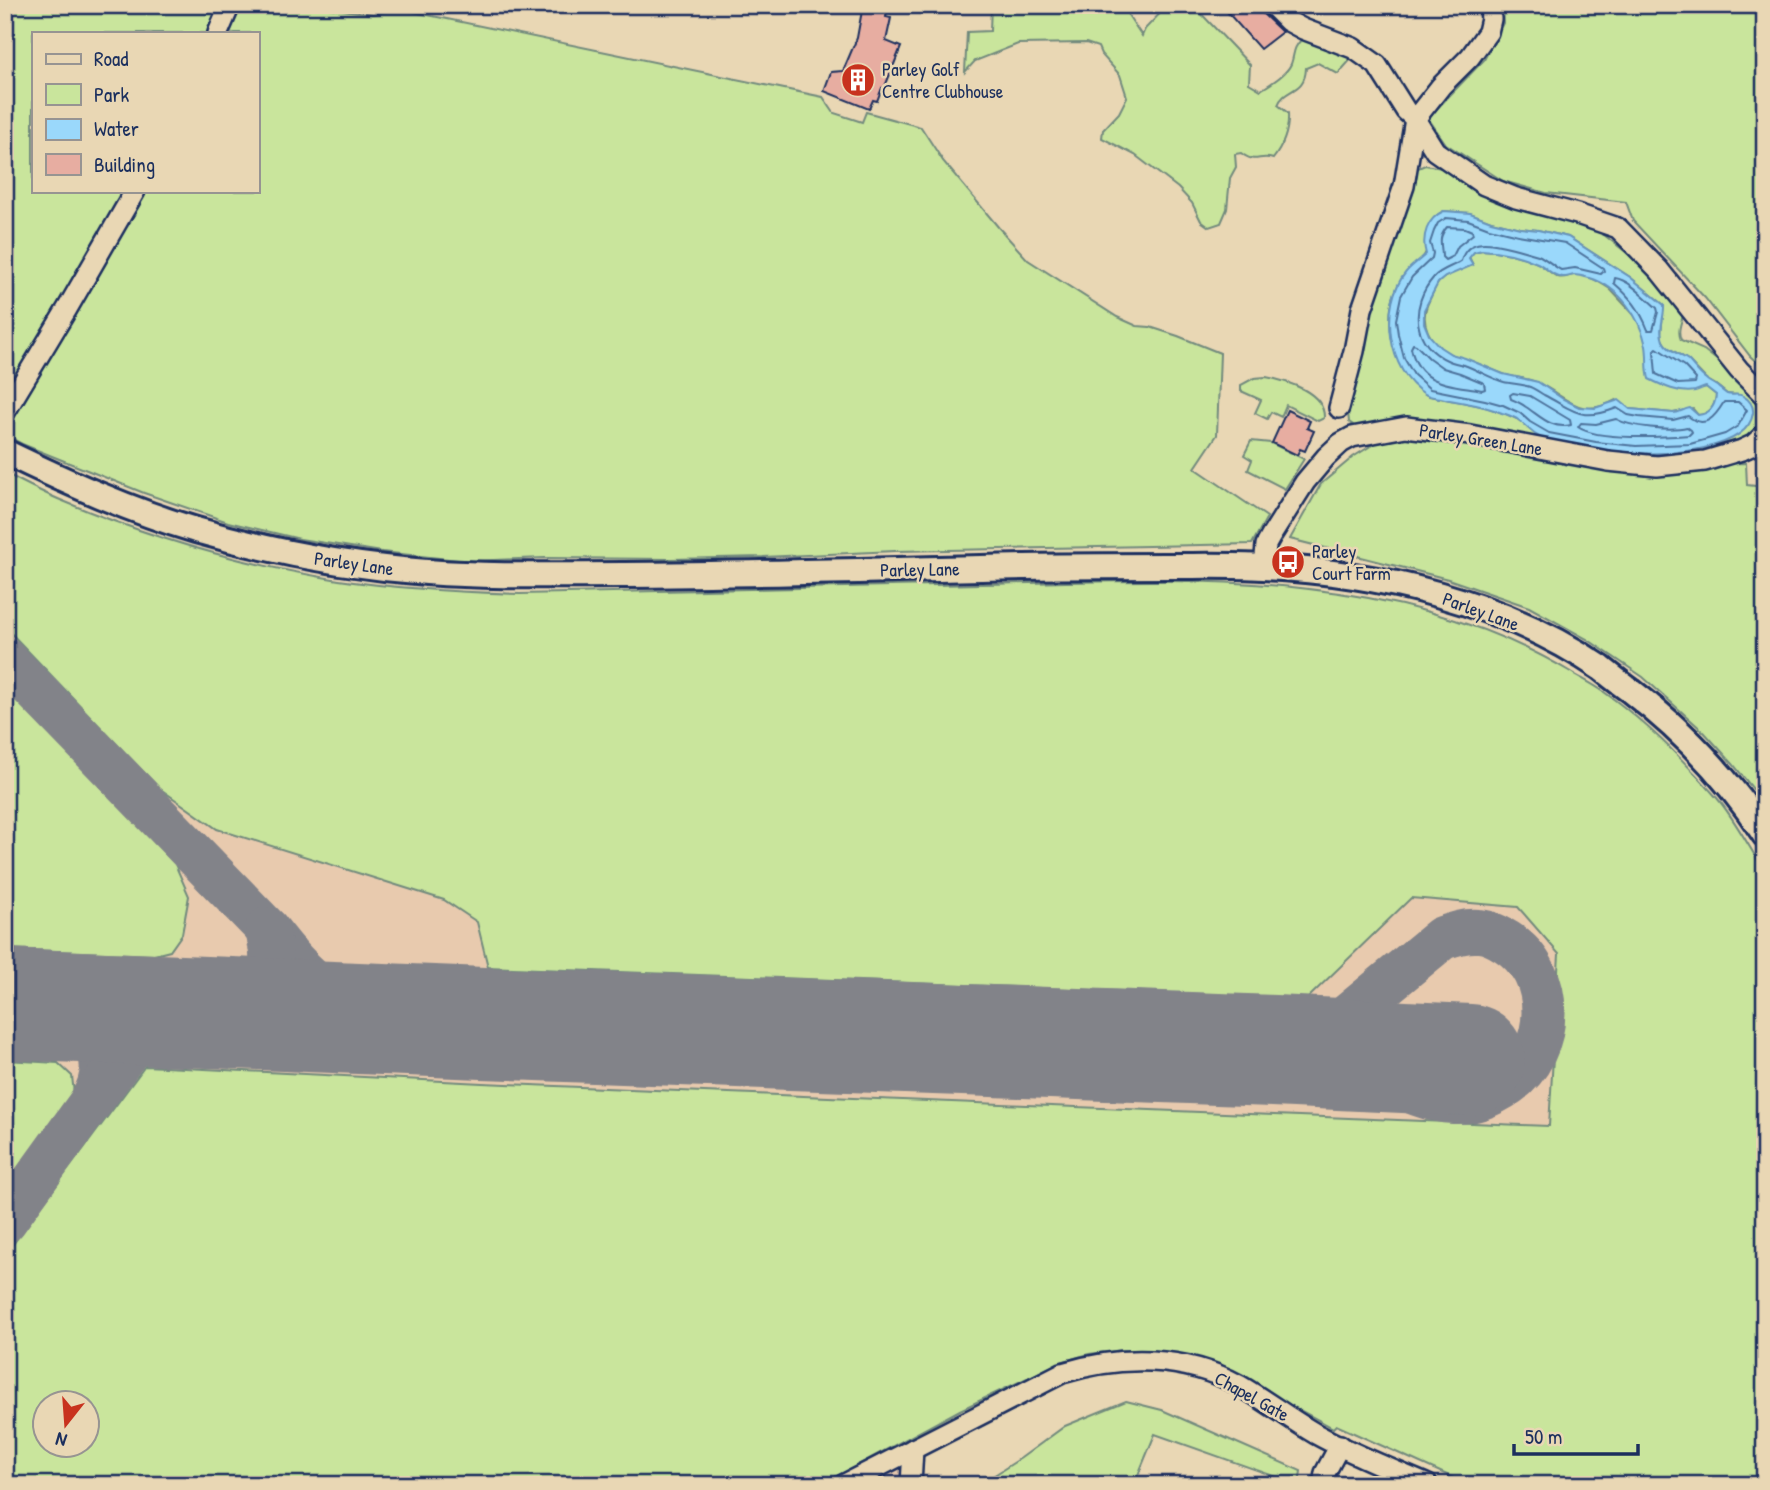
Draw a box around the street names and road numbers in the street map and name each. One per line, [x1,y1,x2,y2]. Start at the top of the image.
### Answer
street label: Parley Green Lane [1418,416,1545,462]
street label: Parley Lane [313,545,396,581]
street label: Parley Lane [880,555,960,583]
street label: Parley Lane [1439,585,1523,637]
street label: Chapel Gate [1210,1365,1294,1427]

